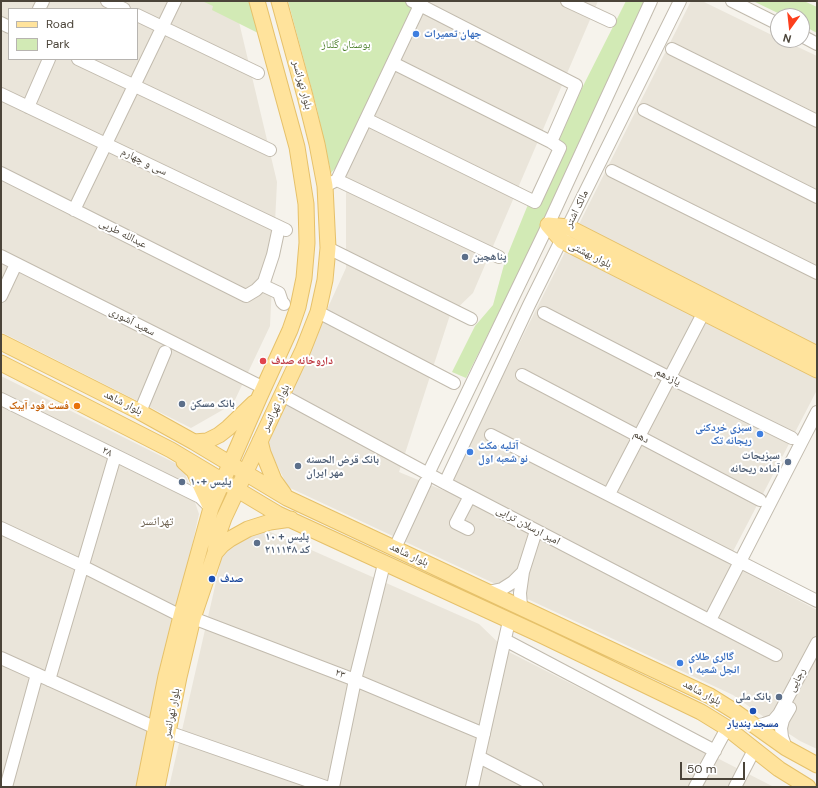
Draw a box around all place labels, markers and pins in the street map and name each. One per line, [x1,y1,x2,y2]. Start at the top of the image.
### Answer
place label: جهان تعمیرات [424,27,481,41]
marker: جهان تعمیرات [411,29,421,39]
place label: پناهچین [473,250,507,264]
marker: پناهچین [460,252,470,262]
place label: داروخانه صدف [271,354,333,368]
marker: داروخانه صدف [258,356,268,366]
place label: بانک مسکن [190,397,235,411]
place label: فست فود آیبک [9,399,69,413]
marker: بانک مسکن [177,399,187,409]
marker: فست فود آیبک [72,401,82,411]
place label: سبزی خردکنی ریجانه تک [695,421,752,447]
marker: سبزی خردکنی ریجانه تک [755,429,765,439]
place label: آتلیه مکث نو شعبه اول [478,439,528,465]
marker: آتلیه مکث نو شعبه اول [465,447,475,457]
place label: سبزیجات آماده ریحانه [730,449,780,475]
place label: بانک قرض الحسنه مهر ایران [306,453,379,479]
marker: سبزیجات آماده ریحانه [783,457,793,467]
marker: بانک قرض الحسنه مهر ایران [293,461,303,471]
place label: پلیس +۱۰ [190,475,232,489]
marker: پلیس +۱۰ [177,477,187,487]
place label: پلیس + ۱۰ کد ۲۱۱۱۴۸ [265,530,310,556]
marker: پلیس + ۱۰ کد ۲۱۱۱۴۸ [252,538,262,548]
place label: صدف [220,572,243,586]
marker: صدف [207,574,217,584]
place label: گالری طلای انجل شعبه ۱ [688,650,740,676]
marker: گالری طلای انجل شعبه ۱ [675,658,685,668]
place label: بانک ملی [735,690,771,704]
marker: بانک ملی [774,692,784,702]
marker: مسجد پندیار [748,706,758,716]
place label: مسجد پندیار [727,717,779,731]

